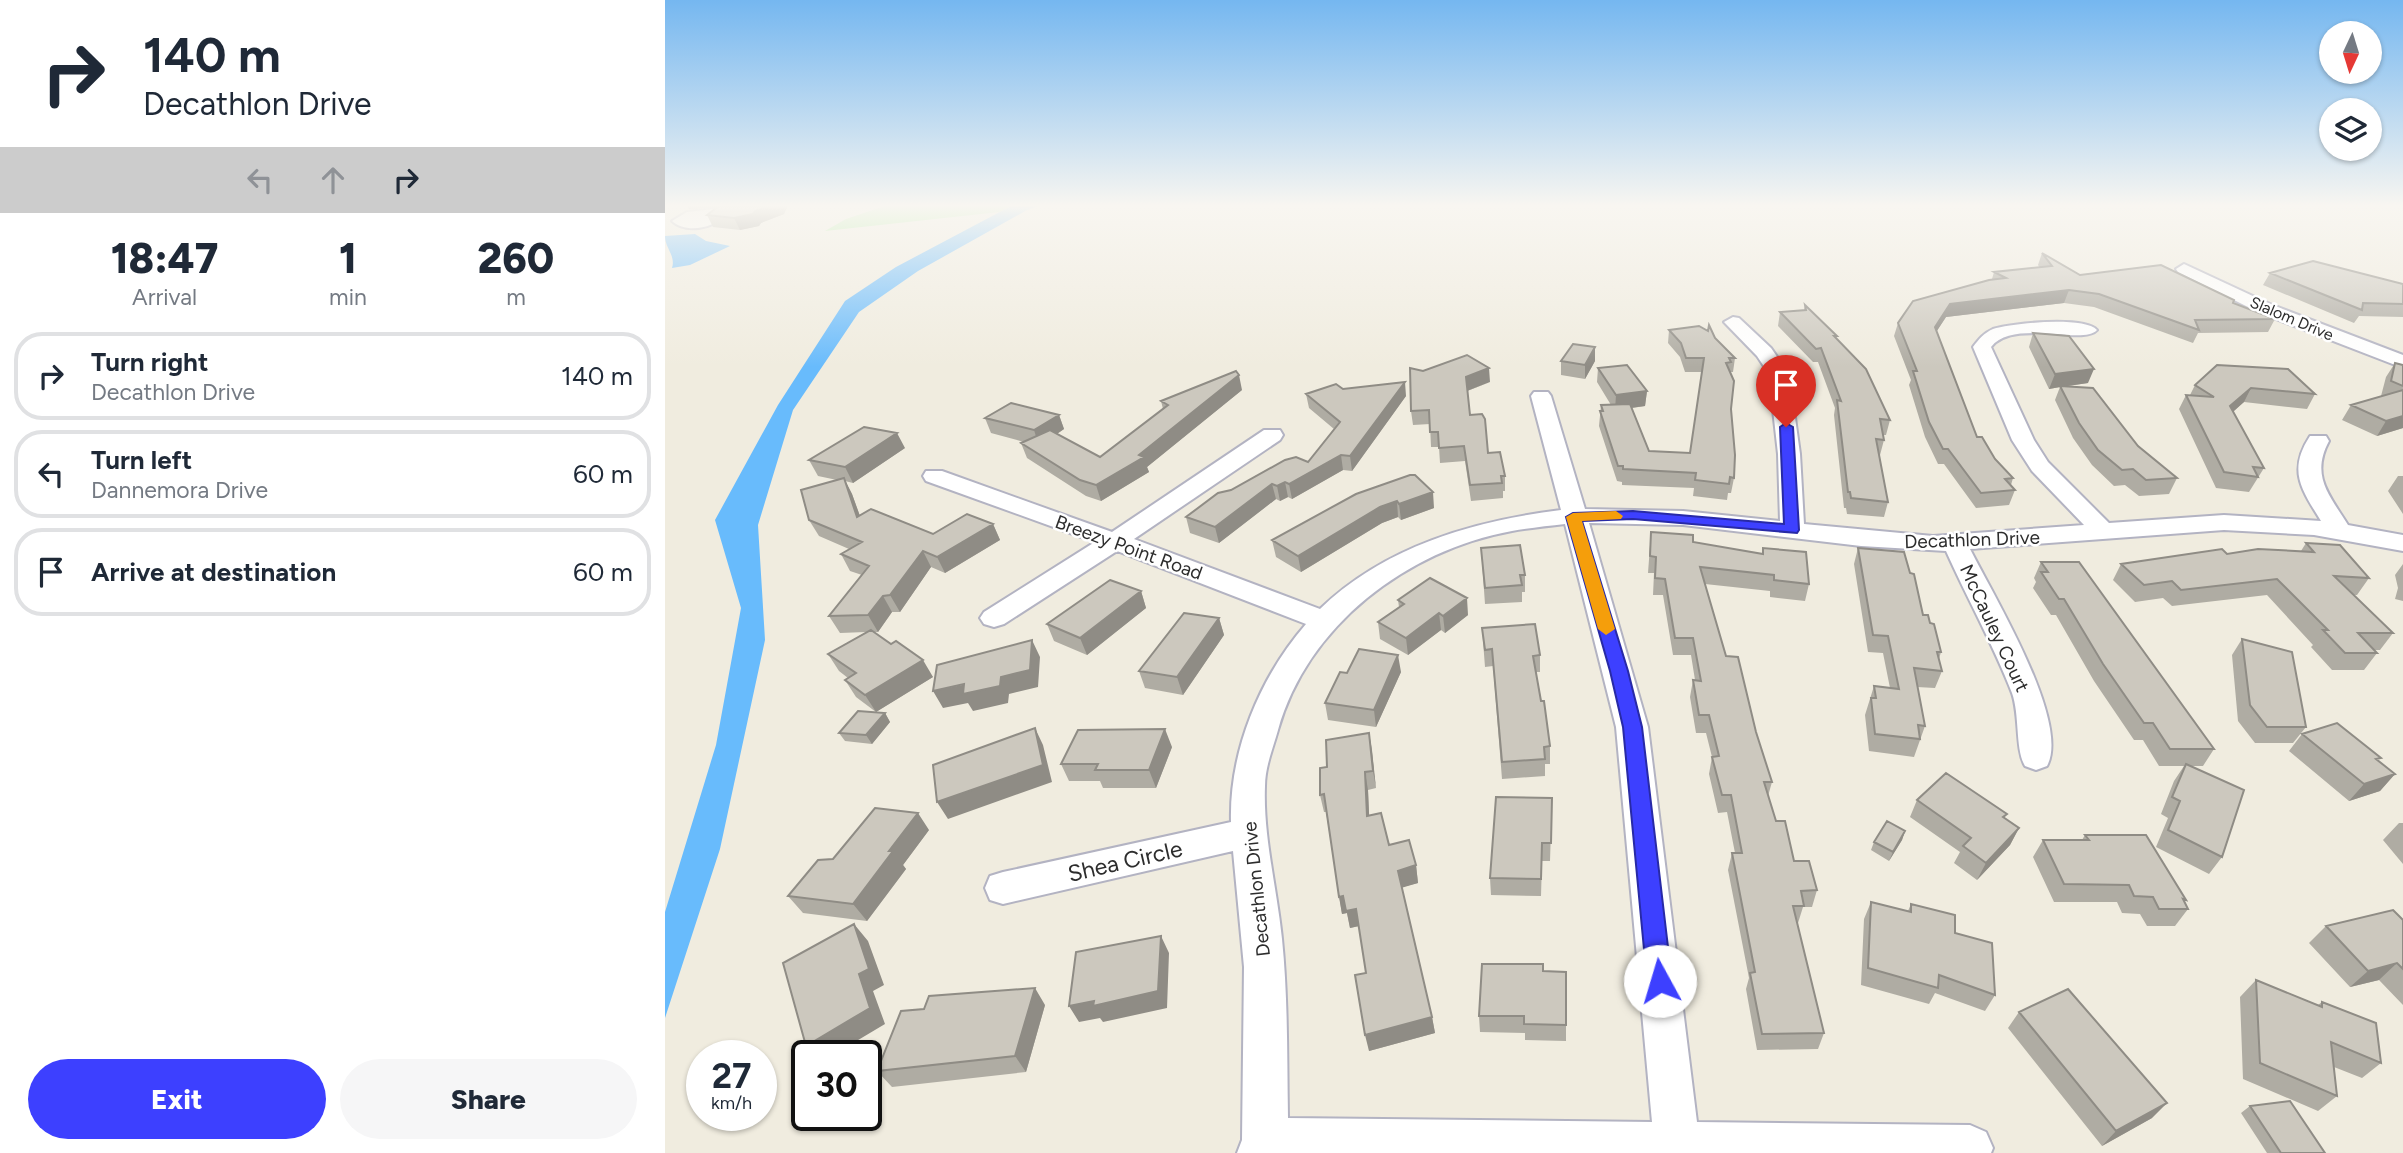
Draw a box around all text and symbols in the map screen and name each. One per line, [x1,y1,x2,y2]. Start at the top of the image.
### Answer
north arrow [2319,21,2382,84]
map controls [2319,21,2382,161]
text: 140 m [143,25,281,84]
icon: right [28,28,119,119]
text: Decathlon Drive [143,85,371,123]
button: layers [2319,98,2382,161]
icon: left [241,161,279,199]
icon: ahead [314,161,352,199]
icon: right [387,161,425,199]
text: 18:47 [111,233,218,284]
text: 1 [339,233,357,284]
text: 260 [478,233,554,284]
text: Arrival [132,283,197,311]
text: min [329,283,367,311]
text: m [506,283,526,311]
street label: Slalom Drive [2247,292,2337,345]
text: Turn right [91,346,208,378]
pin [1756,355,1816,427]
icon: right [32,357,70,395]
text: 140 m [561,360,633,392]
icon: arrive [1767,366,1805,404]
text: Decathlon Drive [91,378,255,406]
text: Turn left [91,444,192,476]
icon: left [32,455,70,493]
text: 60 m [573,458,633,490]
text: Dannemora Drive [91,476,268,504]
street label: Breezy Point Road [1052,510,1206,585]
street label: Decathlon Drive [1904,526,2040,553]
icon: arrive [32,553,70,591]
text: Arrive at destination [91,556,336,588]
text: 60 m [573,556,633,588]
street label: McCauley Court [1955,561,2034,696]
street label: Decathlon Drive [1238,820,1275,958]
street label: Shea Circle [1065,834,1185,888]
position arrow [1623,944,1697,1018]
speed limit sign: 30 [791,1040,882,1131]
text: 27 [712,1055,751,1097]
button: Exit [28,1059,326,1139]
button: Share [340,1059,637,1139]
text: km/h [711,1092,752,1114]

